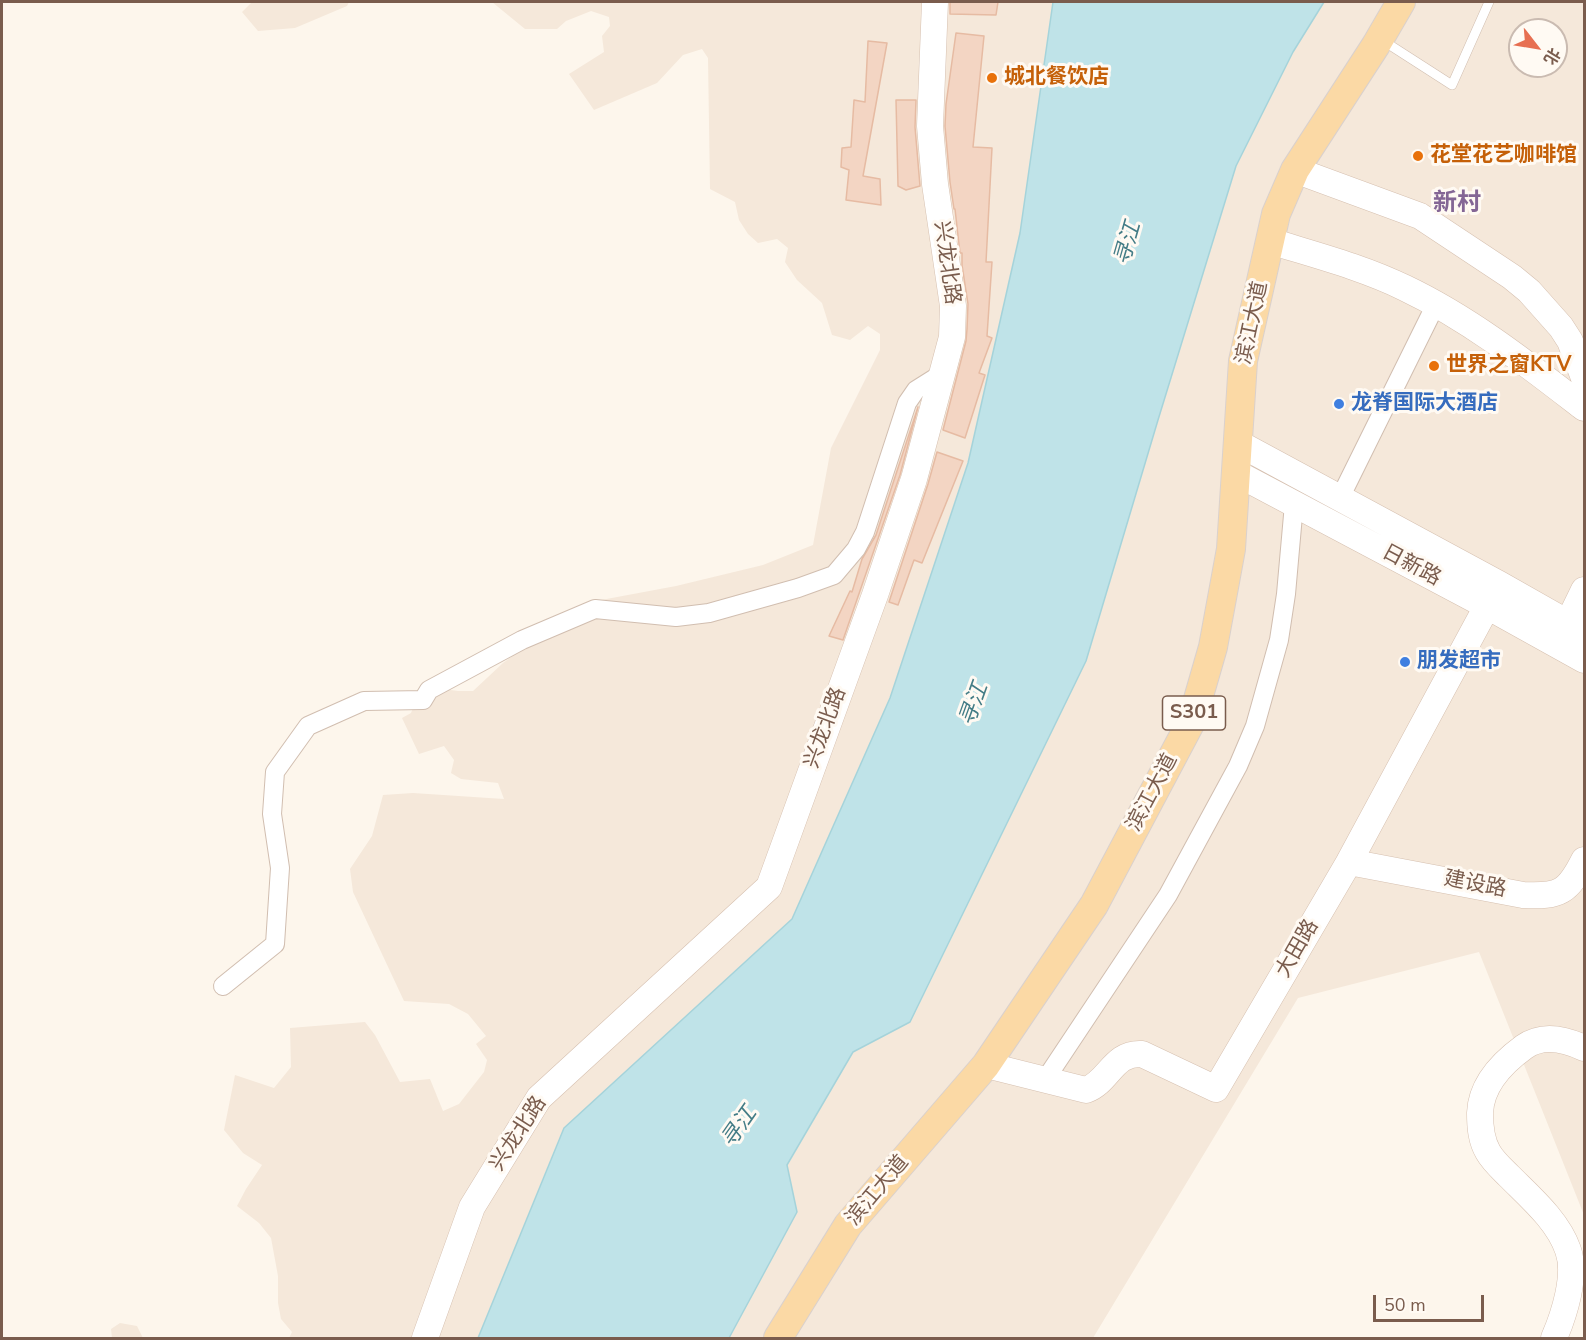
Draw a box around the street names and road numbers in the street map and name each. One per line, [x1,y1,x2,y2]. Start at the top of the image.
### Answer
street label: 兴龙北路 [928,220,964,306]
street label: 滨江大道 [1232,279,1274,367]
street label: 日新路 [1377,540,1445,592]
street label: 兴龙北路 [800,684,852,772]
road number: S301 [1162,696,1226,730]
street label: 滨江大道 [1122,750,1184,836]
street label: 建设路 [1442,867,1508,903]
street label: 大田路 [1271,915,1325,983]
street label: 兴龙北路 [486,1092,552,1176]
street label: 滨江大道 [841,1151,915,1231]

